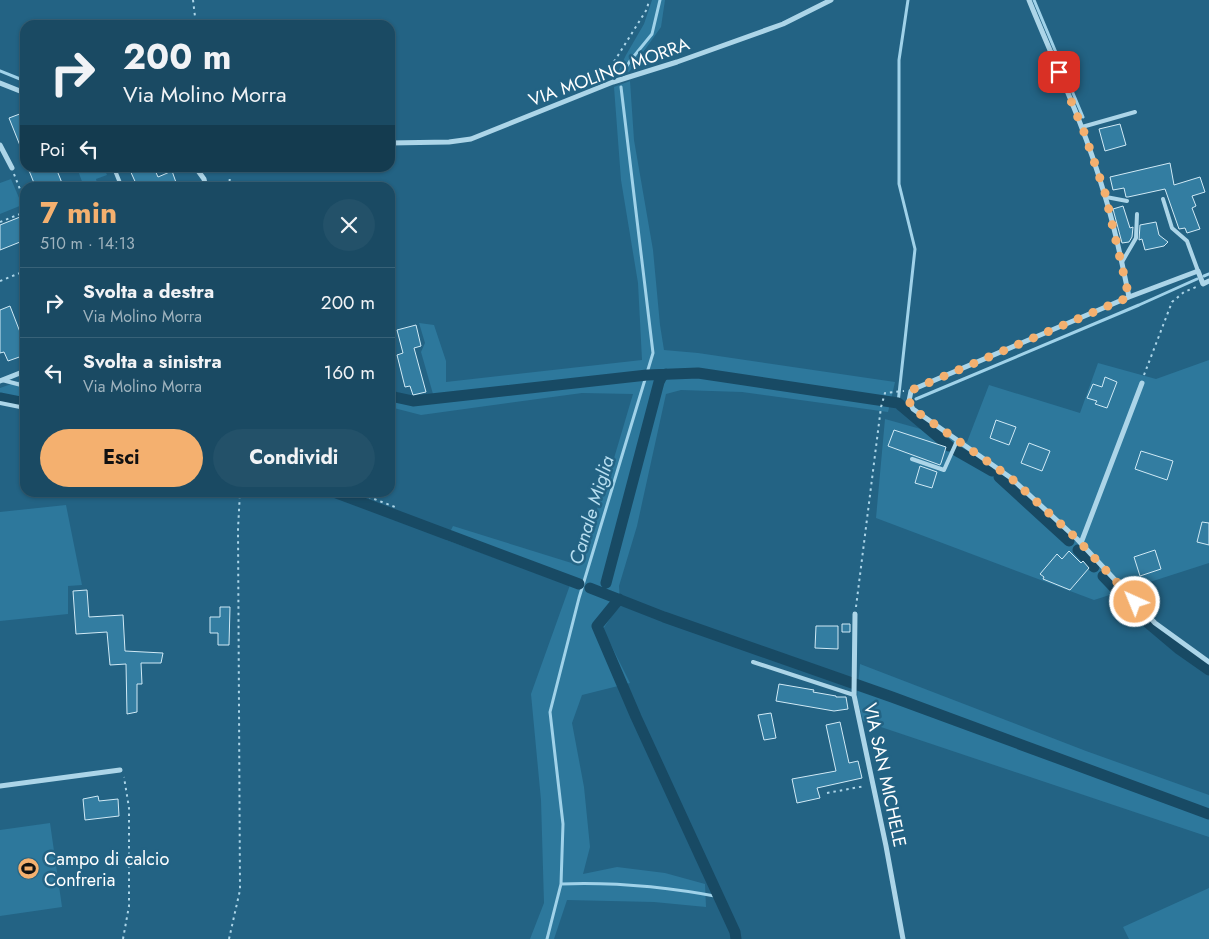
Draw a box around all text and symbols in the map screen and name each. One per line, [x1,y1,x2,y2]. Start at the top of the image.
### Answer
street label: VIA MOLINO MORRA [525,31,693,113]
text: 200 m [123,32,232,82]
icon: right [40,40,105,105]
pin [1038,51,1080,93]
icon: arrive [1045,58,1073,86]
text: Via Molino Morra [123,78,287,110]
icon: left [75,135,103,163]
text: Poi [40,136,65,163]
text: 7 min [40,191,117,234]
button: close [323,199,375,251]
text: 510 m · 14:13 [40,232,135,255]
text: Svolta a destra [83,278,214,305]
icon: right [40,289,68,317]
text: 200 m [321,289,375,316]
text: Via Molino Morra [83,305,202,328]
text: Svolta a sinistra [83,348,222,375]
icon: left [40,359,68,387]
text: 160 m [324,359,375,386]
text: Via Molino Morra [83,375,202,398]
button: Esci [40,429,203,487]
button: Condividi [213,429,375,487]
water label: Canale Miglia [562,452,621,568]
position arrow [1108,575,1160,627]
street label: VIA SAN MICHELE [857,701,913,849]
place label: Campo di calcio Confreria [44,846,170,893]
sports icon: Campo di calcio Confreria [16,857,40,881]

